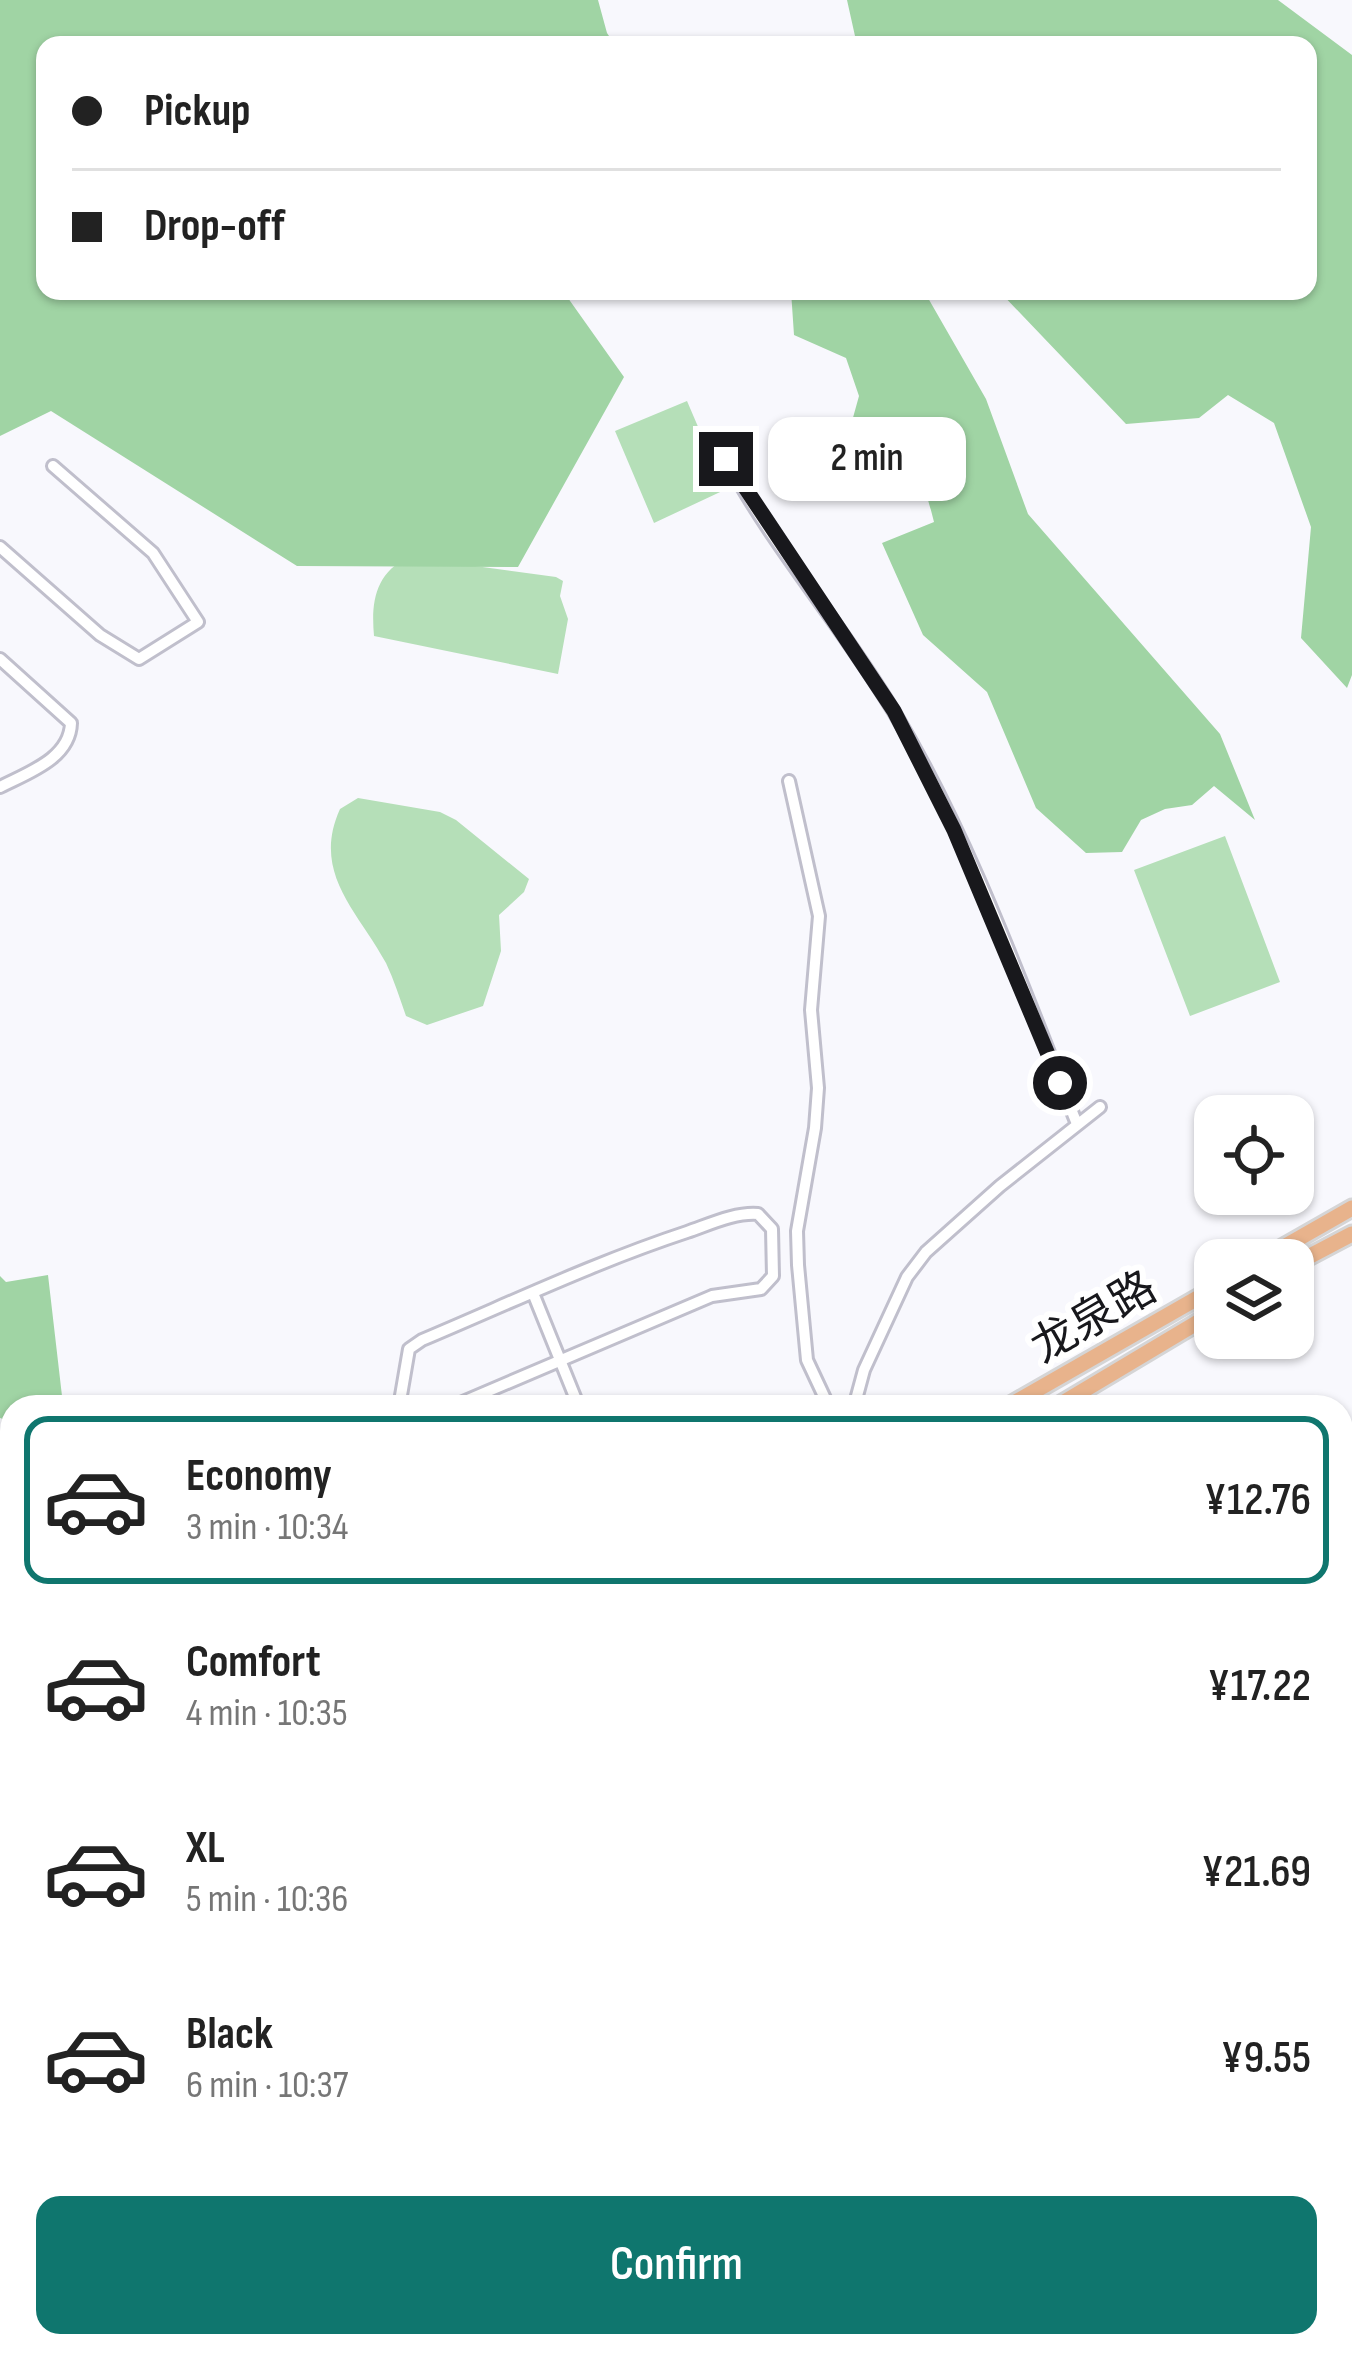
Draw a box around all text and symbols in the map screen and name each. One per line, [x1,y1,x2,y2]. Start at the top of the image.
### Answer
text: Pickup [144,84,251,139]
text: Drop-off [144,199,285,254]
callout: 2 min [768,417,966,501]
route end [699,432,753,486]
text: 2 min [830,435,904,482]
route start [1033,1056,1087,1110]
map controls [1194,1095,1314,1359]
button: locate [1194,1095,1314,1215]
button: layers [1194,1239,1314,1359]
street label: 龙泉路 [1022,1261,1166,1376]
icon: car [42,1446,150,1554]
text: Economy [186,1449,332,1504]
text: ¥12.76 [1204,1473,1311,1528]
text: 3 min · 10:34 [186,1504,348,1551]
icon: car [42,1632,150,1740]
text: Comfort [186,1635,321,1690]
text: ¥17.22 [1207,1659,1311,1714]
text: 4 min · 10:35 [186,1690,348,1737]
icon: car [42,1818,150,1926]
text: XL [186,1821,225,1876]
text: ¥21.69 [1201,1845,1311,1900]
text: 5 min · 10:36 [186,1876,348,1923]
icon: car [42,2004,150,2112]
text: Black [186,2007,273,2062]
text: ¥9.55 [1221,2031,1311,2086]
text: 6 min · 10:37 [186,2062,348,2109]
button: Confirm [36,2196,1317,2334]

